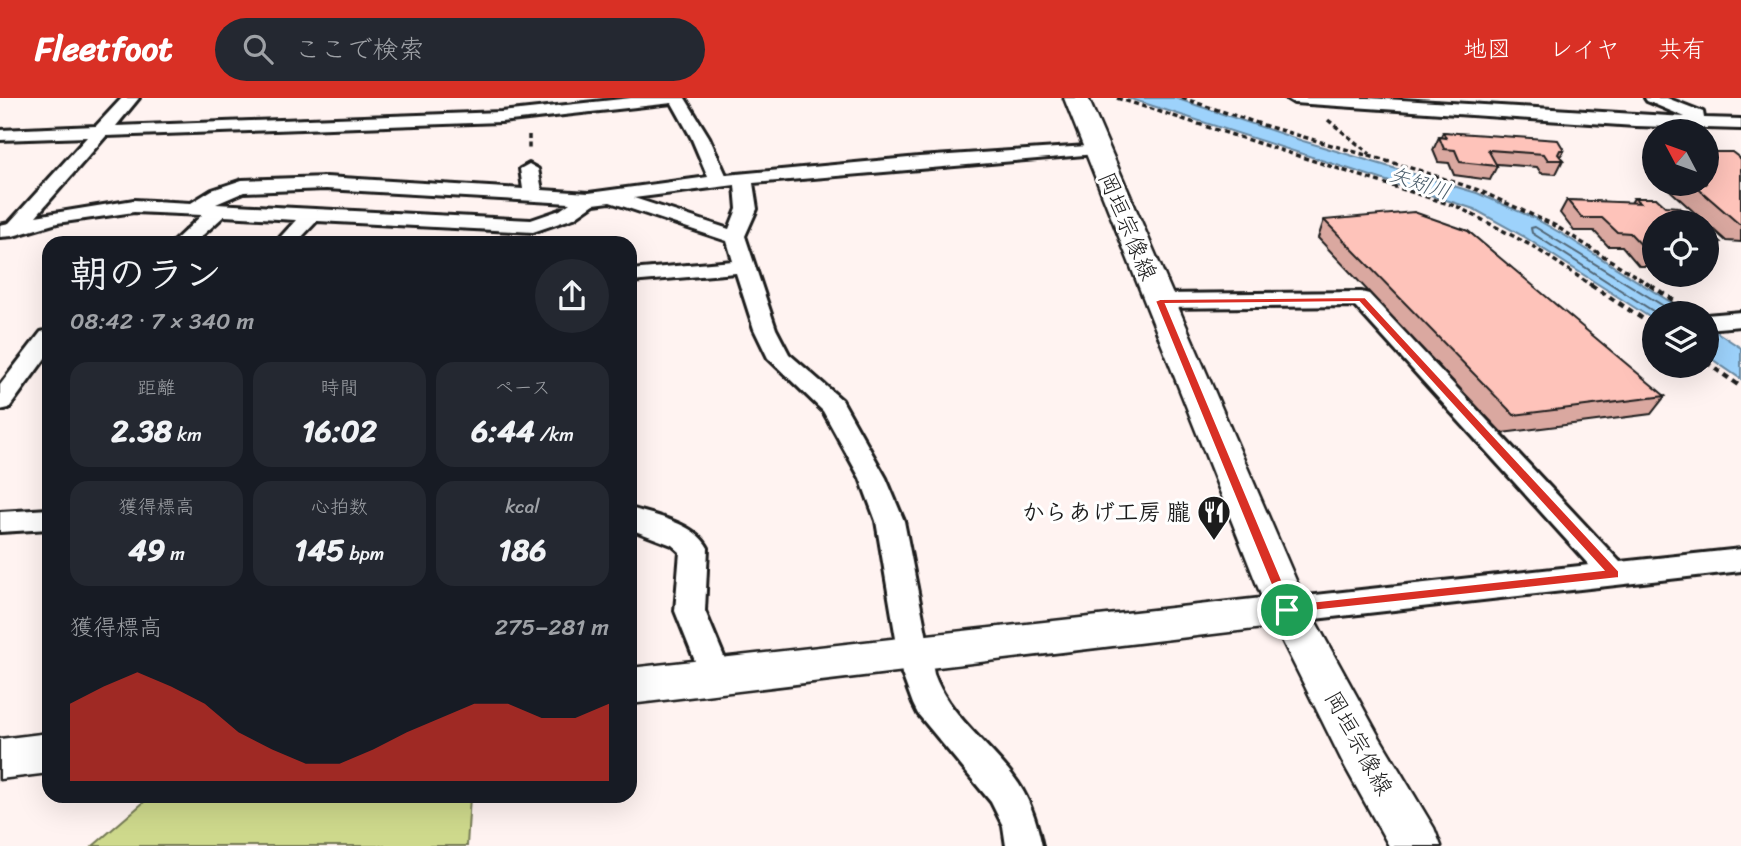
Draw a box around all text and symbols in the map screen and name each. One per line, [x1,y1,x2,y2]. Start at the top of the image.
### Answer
search box [215,18,705,81]
text: Fleetfoot [35,20,173,78]
text: ここで検索 [295,26,425,72]
text: 地図 [1463,28,1511,70]
text: レイヤ [1549,28,1620,70]
text: 共有 [1658,28,1706,70]
icon: search [239,30,277,68]
north arrow [1642,119,1718,196]
map controls [1642,119,1719,378]
water label: 矢矧川 [1384,155,1456,211]
street label: 岡垣宗像線 [1086,165,1169,287]
button: locate [1642,210,1719,287]
text: 朝のラン [70,241,222,308]
button: share [535,259,609,333]
text: 08:42 · 7 × 340 m [70,301,254,342]
button: layers [1642,301,1719,378]
text: 距離 [137,371,176,404]
text: 時間 [320,371,359,404]
text: ペース [495,371,550,404]
text: 2.38 [111,404,172,458]
text: 16:02 [302,404,377,458]
text: 6:44 [471,404,535,458]
text: km [172,418,202,451]
text: /km [535,418,574,451]
text: 獲得標高 [118,490,195,523]
text: 心拍数 [311,490,368,523]
text: kcal [505,490,540,523]
place label: からあげ工房 朧 [1022,492,1190,533]
restaurant icon: からあげ工房 朧 [1195,493,1233,542]
text: 49 [128,523,165,577]
text: 145 [295,523,344,577]
text: 186 [499,523,547,577]
text: m [165,537,185,570]
text: bpm [344,537,384,570]
pin [1257,580,1317,640]
icon: arrive [1268,591,1306,629]
text: 獲得標高 [70,607,162,648]
text: 275–281 m [495,607,609,648]
street label: 岡垣宗像線 [1313,683,1404,803]

